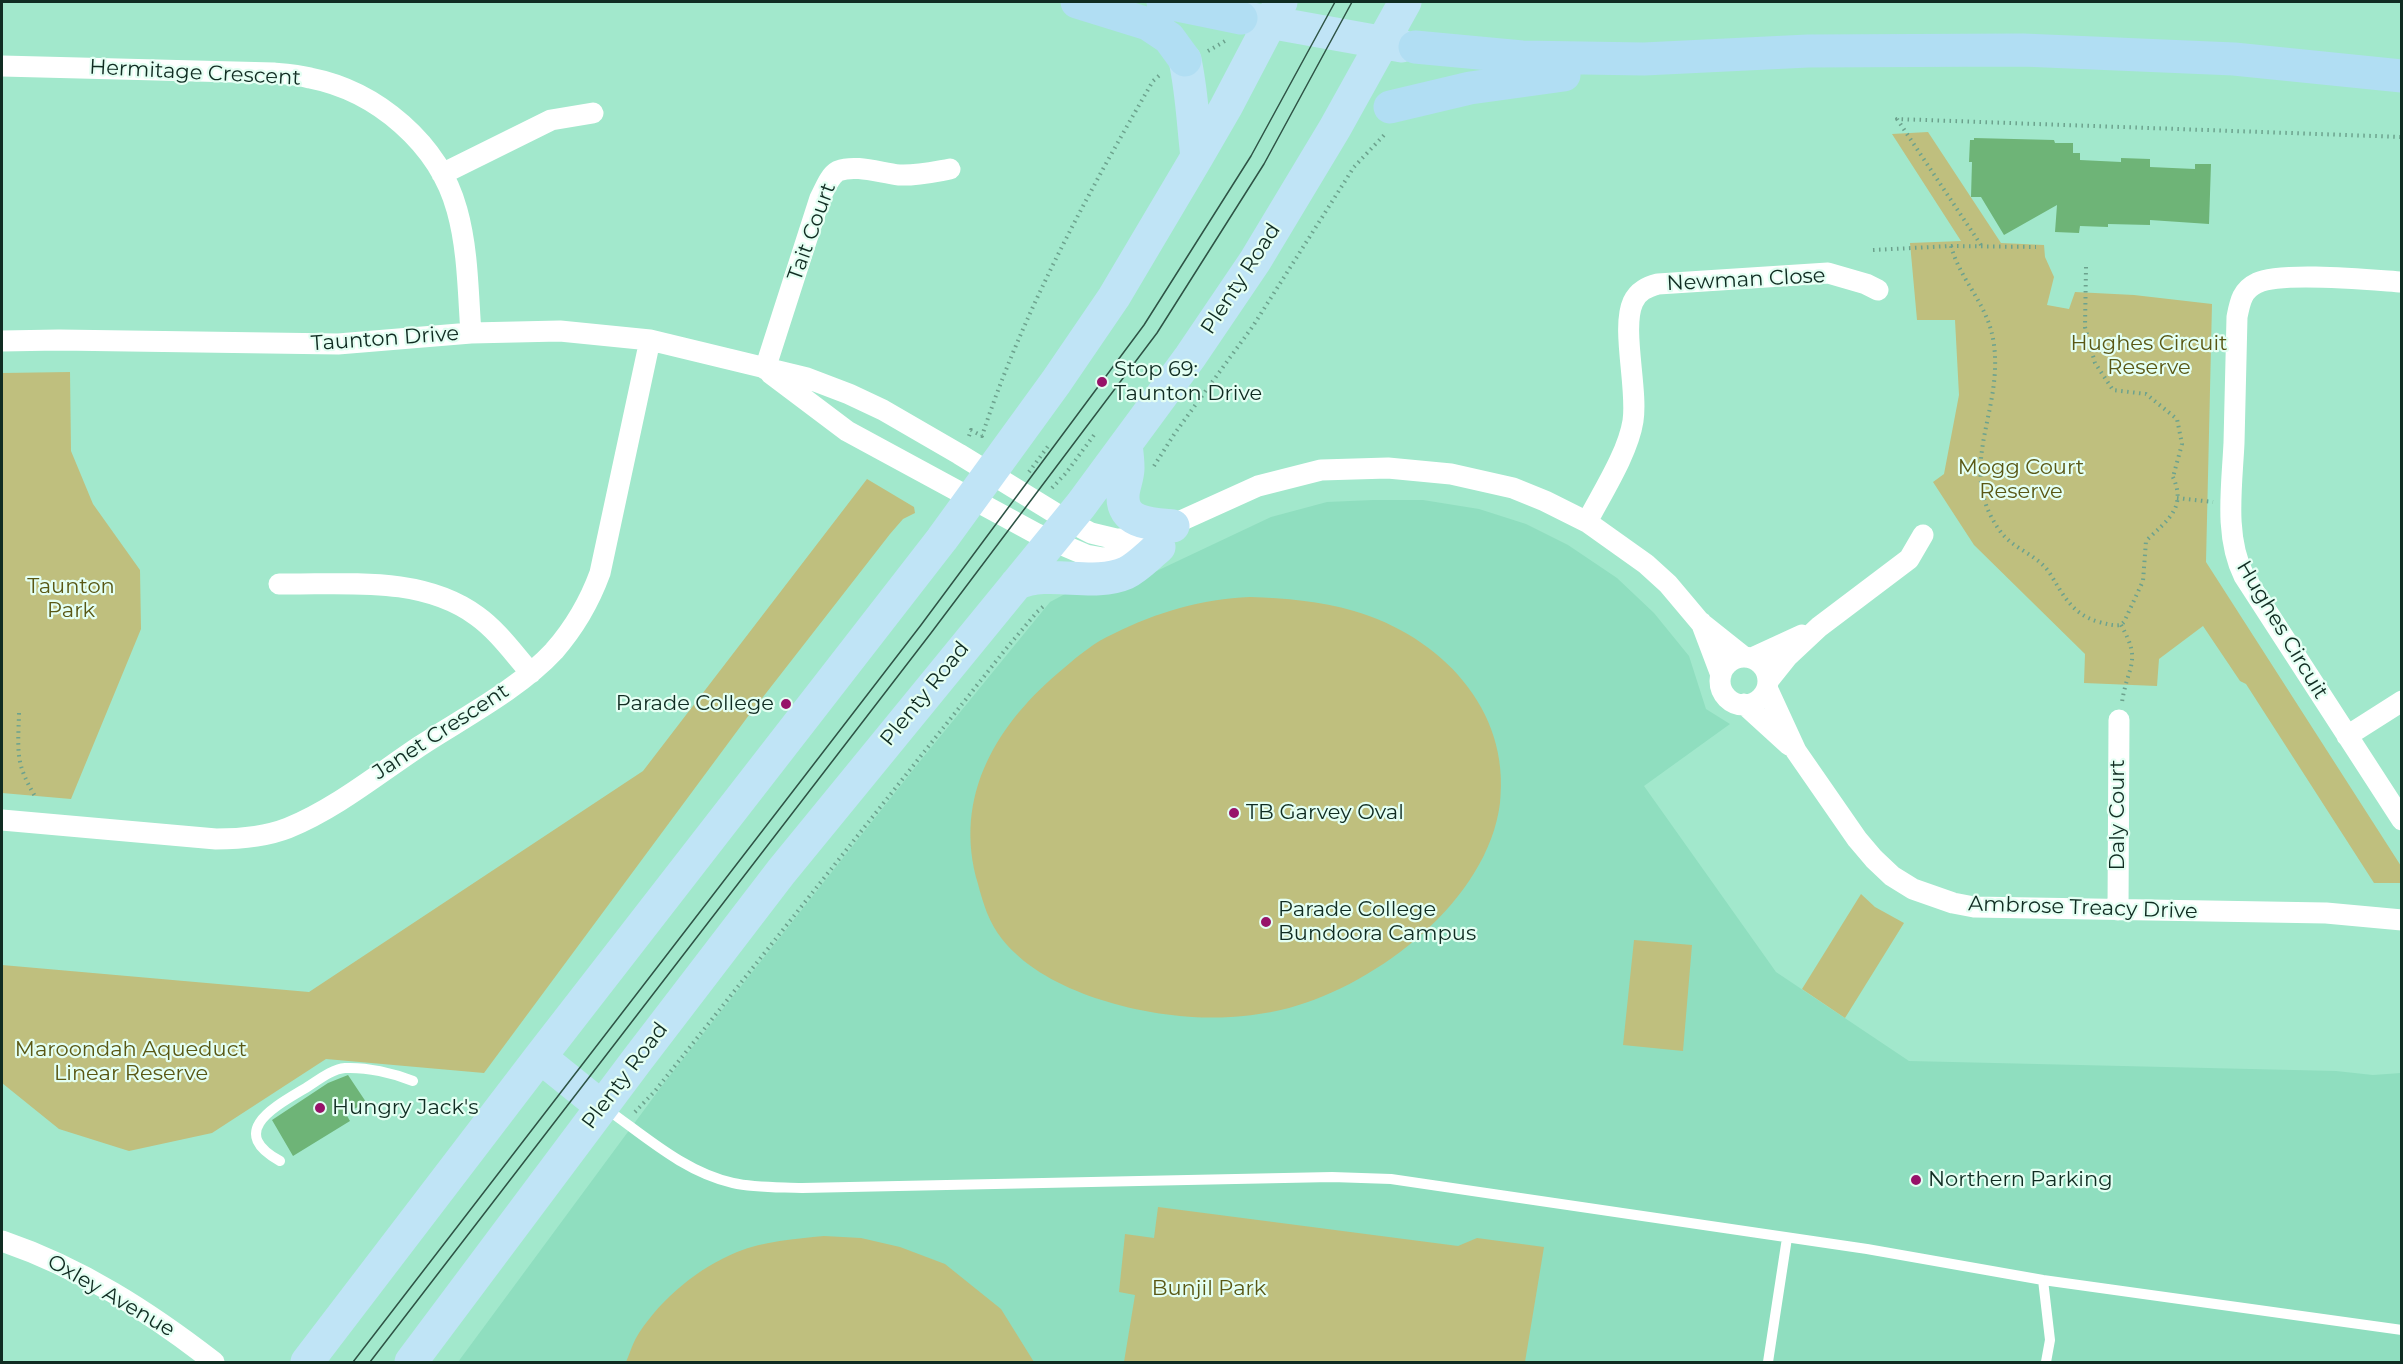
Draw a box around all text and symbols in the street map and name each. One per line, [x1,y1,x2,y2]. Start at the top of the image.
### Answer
street label: Hermitage Crescent [89,55,301,91]
street label: Tait Court [783,180,841,284]
street label: Plenty Road [1196,219,1286,339]
street label: Newman Close [1666,263,1826,297]
street label: Taunton Drive [310,321,460,357]
park label: Hughes Circuit Reserve [2071,331,2227,381]
place label: Stop 69: Taunton Drive [1114,357,1262,407]
marker: Stop 69: Taunton Drive [1095,375,1109,389]
park label: Mogg Court Reserve [1958,455,2084,505]
street label: Hughes Circuit [2231,556,2333,704]
park label: Taunton Park [27,574,115,624]
street label: Plenty Road [875,637,975,751]
street label: Janet Crescent [368,679,514,785]
place label: Parade College [616,691,774,717]
marker: Parade College [779,697,793,711]
street label: Daly Court [2105,759,2131,871]
place label: TB Garvey Oval [1246,800,1404,826]
marker: TB Garvey Oval [1227,806,1241,820]
street label: Ambrose Treacy Drive [1968,891,2198,925]
place label: Parade College Bundoora Campus [1278,897,1476,947]
marker: Parade College Bundoora Campus [1259,915,1273,929]
street label: Plenty Road [577,1018,673,1134]
park label: Maroondah Aqueduct Linear Reserve [15,1037,247,1087]
place label: Hungry Jack's [332,1095,479,1121]
marker: Hungry Jack's [313,1101,327,1115]
place label: Northern Parking [1928,1167,2113,1193]
marker: Northern Parking [1909,1173,1923,1187]
street label: Oxley Avenue [43,1249,179,1343]
park label: Bunjil Park [1152,1276,1266,1302]

